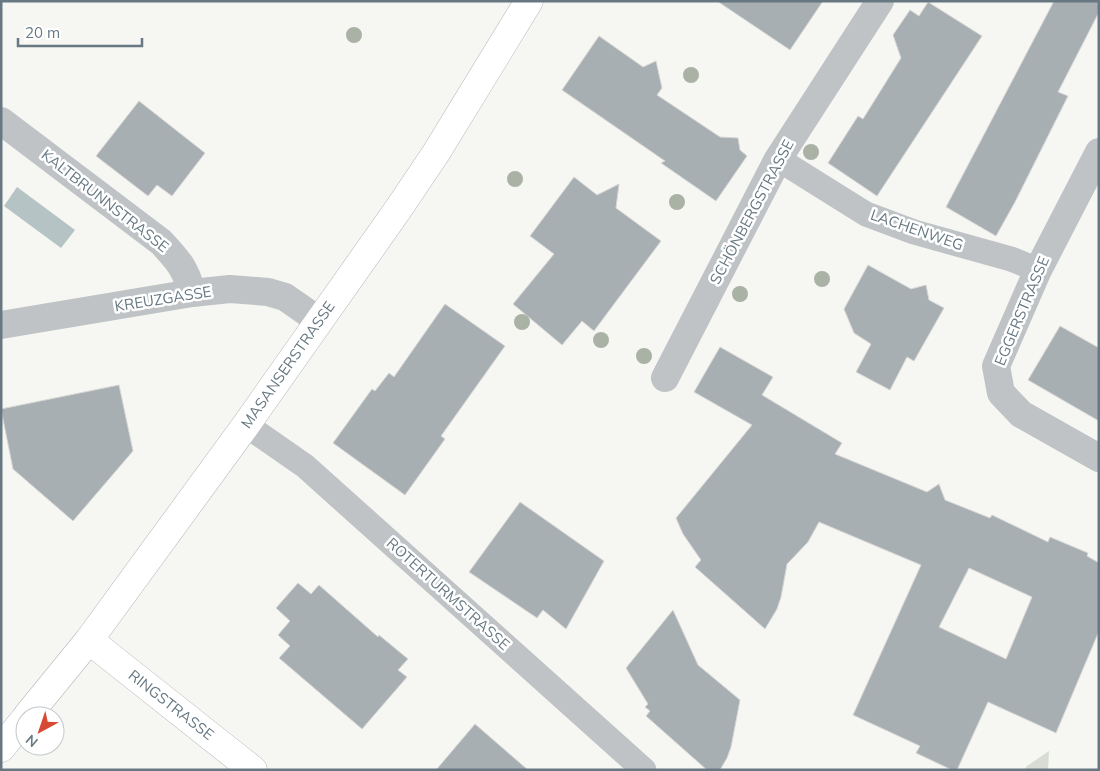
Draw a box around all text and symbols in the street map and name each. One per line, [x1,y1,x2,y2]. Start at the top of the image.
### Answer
scale bar [18,15,141,47]
text: 20 m [25,23,60,42]
street label: SCHÖNBERGSTRASSE [705,136,798,287]
street label: KALTBRUNNSTRASSE [38,145,173,256]
street label: LACHENWEG [868,205,966,254]
street label: EGGERSTRASSE [990,253,1053,368]
street label: KREUZGASSE [113,281,213,316]
street label: MASANSERSTRASSE [237,297,339,432]
street label: ROTERTURMSTRASSE [383,533,514,654]
street label: RINGSTRASSE [125,665,218,744]
north arrow [15,706,65,756]
text: N [22,731,41,751]

